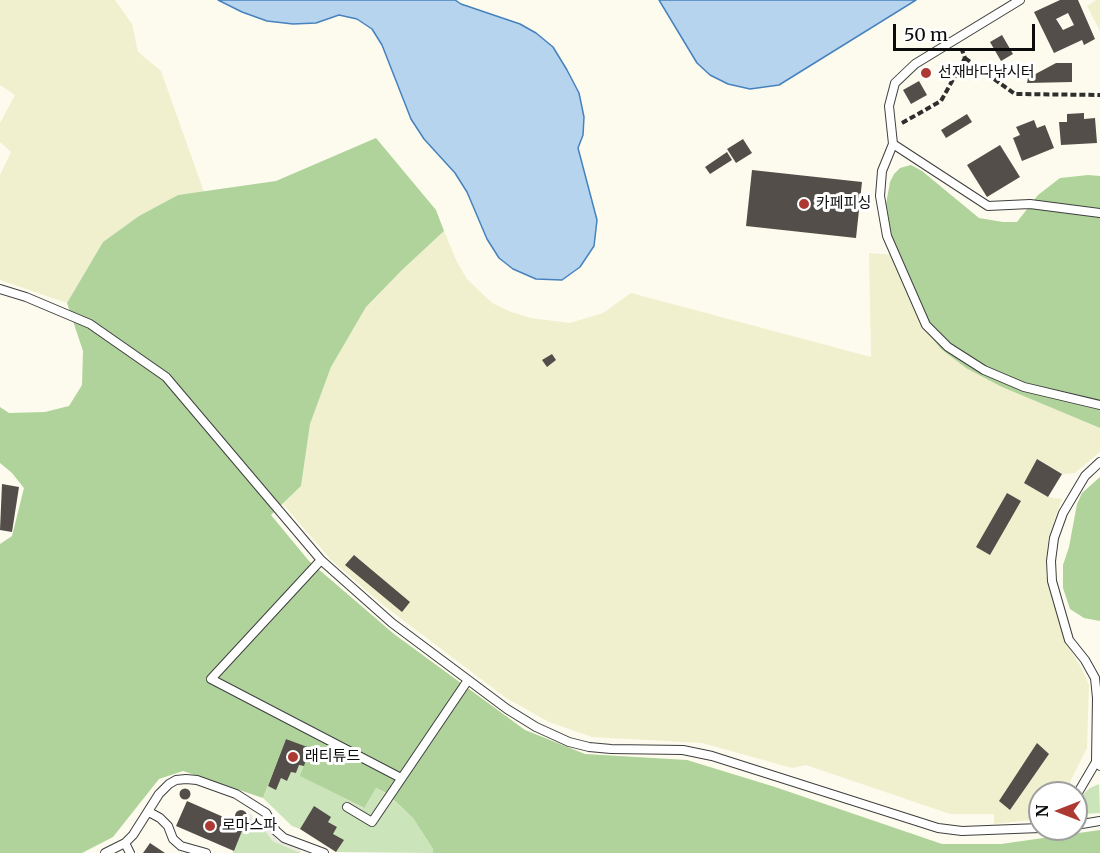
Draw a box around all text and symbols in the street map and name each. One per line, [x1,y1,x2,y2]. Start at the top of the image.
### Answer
scale bar [896,12,1038,50]
text: 50 m [904,23,948,46]
place label: 선재바다낚시터 [938,64,1035,82]
marker: 선재바다낚시터 [919,66,933,80]
place label: 카페피싱 [816,195,871,213]
marker: 카페피싱 [797,197,811,211]
place label: 래티튜드 [305,748,360,766]
marker: 래티튜드 [286,750,300,764]
north arrow [1028,781,1088,841]
text: N [1032,805,1052,817]
place label: 로마스파 [222,817,277,835]
marker: 로마스파 [203,819,217,833]

